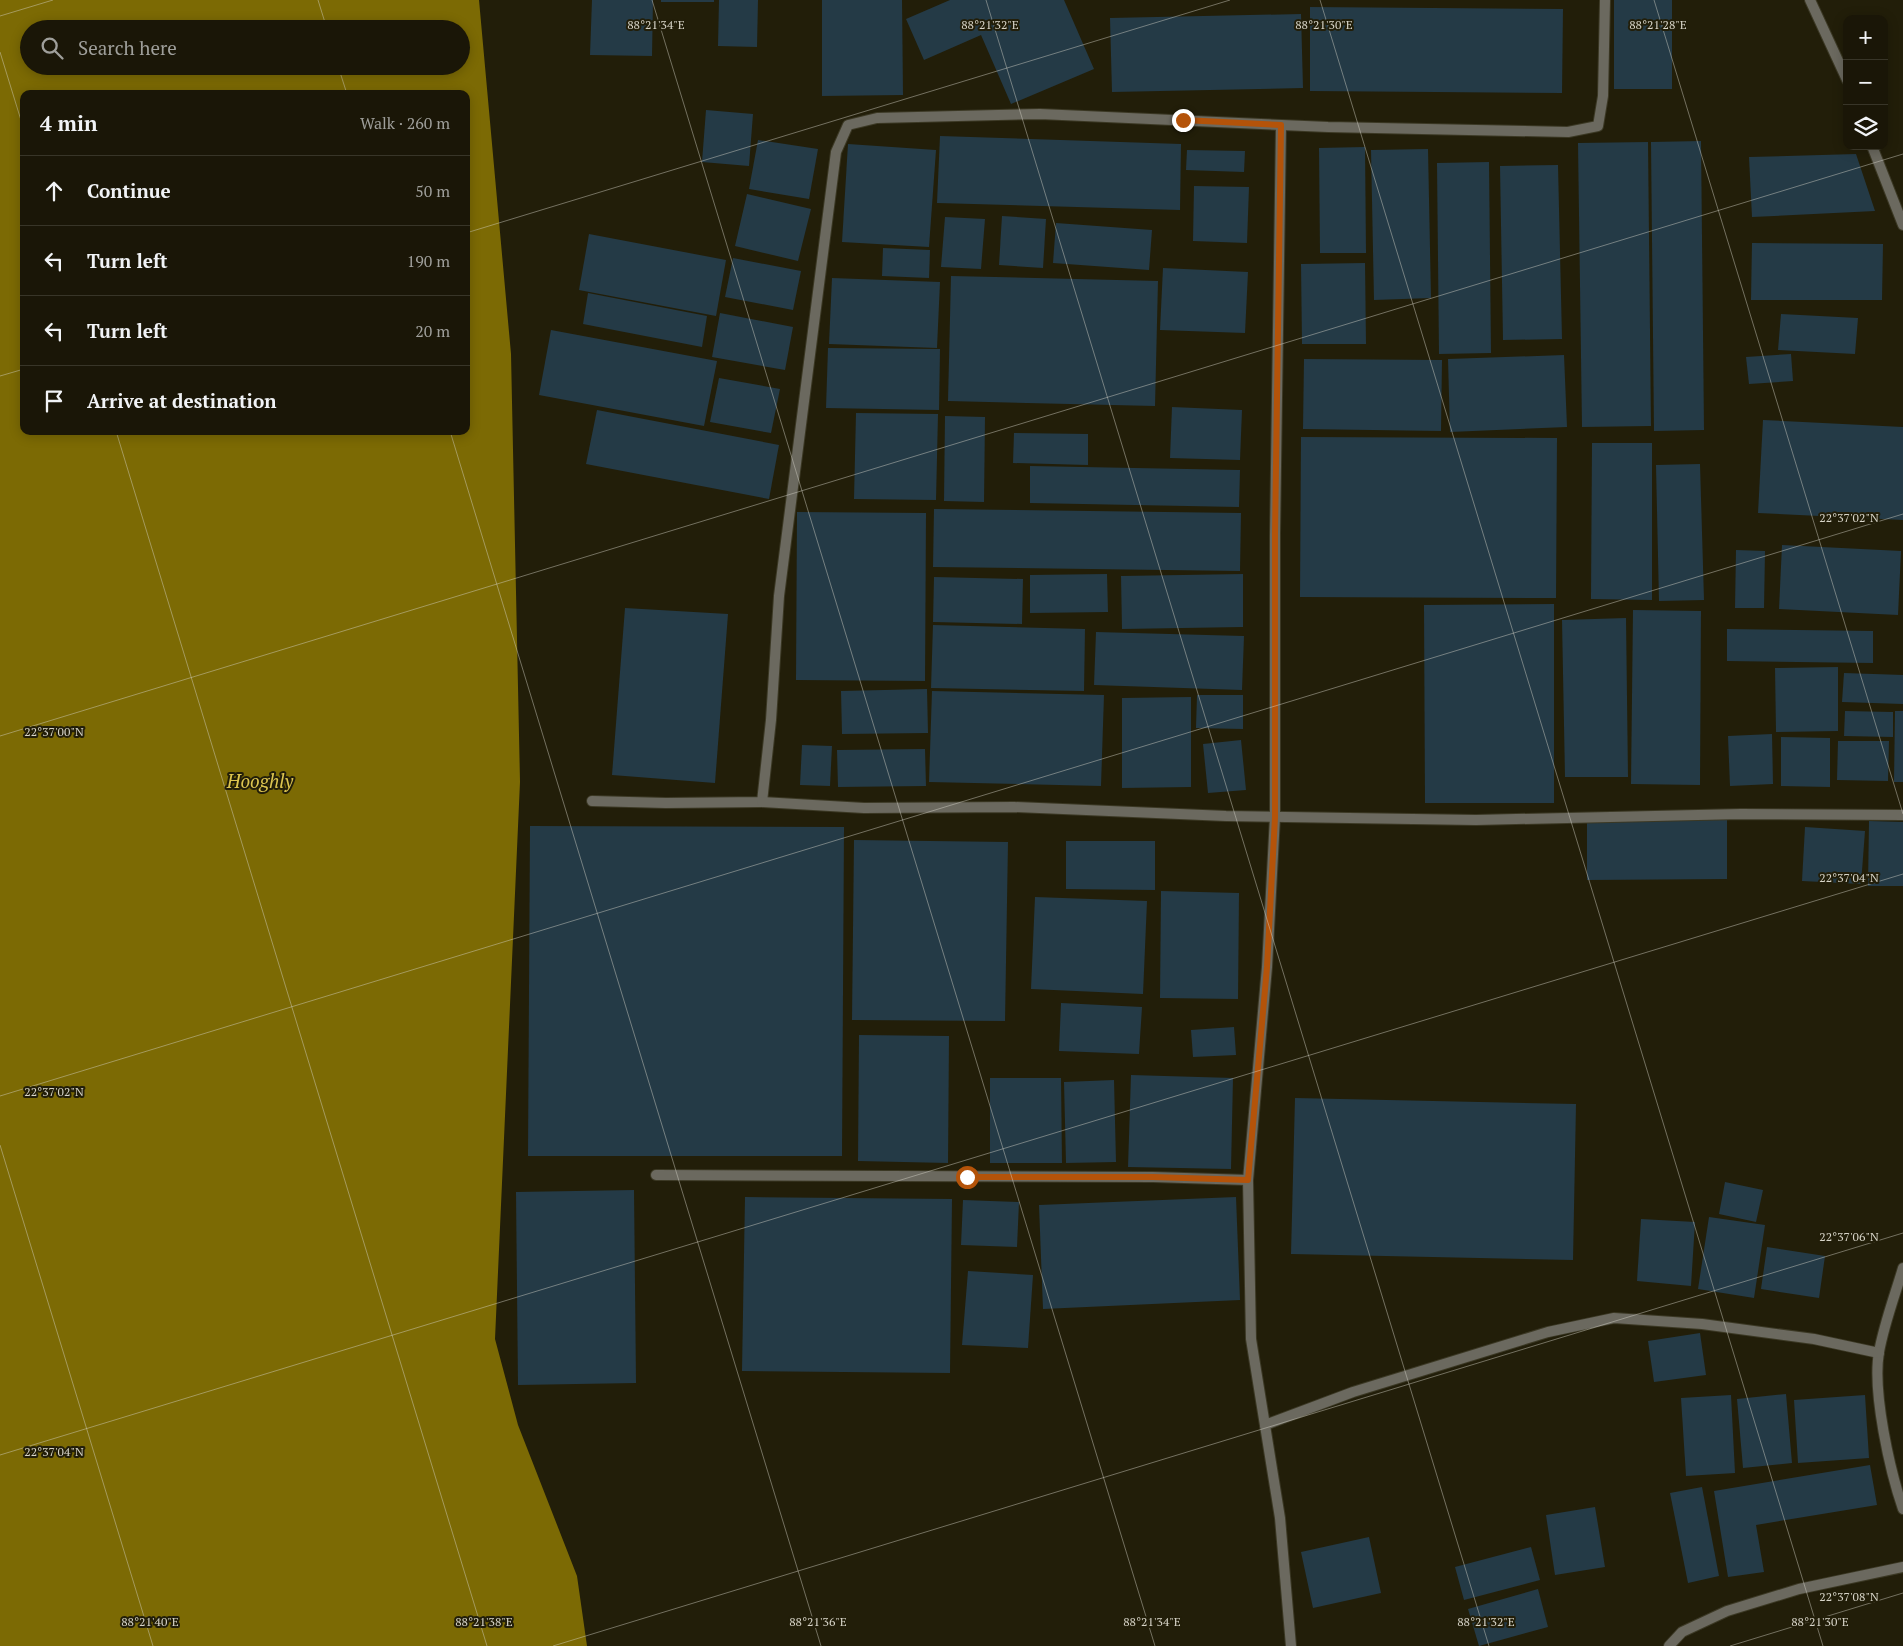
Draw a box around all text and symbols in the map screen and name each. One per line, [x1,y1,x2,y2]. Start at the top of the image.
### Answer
map controls [1843,15,1888,150]
button: + [1843,15,1888,60]
text: 88°21'34"E [627,17,685,32]
text: 88°21'32"E [961,17,1019,32]
text: 88°21'30"E [1295,17,1353,32]
text: 88°21'28"E [1629,17,1687,32]
search box [20,20,470,75]
icon: search [38,34,66,62]
text: Search here [78,35,177,60]
button: − [1843,60,1888,105]
button: layers [1843,105,1888,150]
text: 4 min [40,109,97,137]
route end [1172,109,1195,132]
text: Walk · 260 m [360,112,450,134]
icon: ahead [40,177,68,205]
text: Continue [87,178,171,203]
text: 50 m [415,180,450,202]
icon: left [40,247,68,275]
text: Turn left [87,248,168,273]
text: 190 m [407,250,450,272]
icon: left [40,317,68,345]
text: Turn left [87,318,168,343]
text: 20 m [415,320,450,342]
icon: arrive [40,387,68,415]
text: Arrive at destination [87,388,276,413]
text: 22°37'02"N [1819,510,1879,525]
text: 22°37'00"N [24,724,84,739]
water label: Hooghly [226,768,295,793]
text: 22°37'04"N [1819,870,1879,885]
text: 22°37'02"N [24,1084,84,1099]
route start [956,1166,979,1189]
text: 22°37'06"N [1819,1229,1879,1244]
text: 22°37'04"N [24,1444,84,1459]
text: 22°37'08"N [1819,1589,1879,1604]
text: 88°21'40"E [121,1614,179,1629]
text: 88°21'38"E [455,1614,513,1629]
text: 88°21'36"E [789,1614,847,1629]
text: 88°21'34"E [1123,1614,1181,1629]
text: 88°21'32"E [1457,1614,1515,1629]
text: 88°21'30"E [1791,1614,1849,1629]

